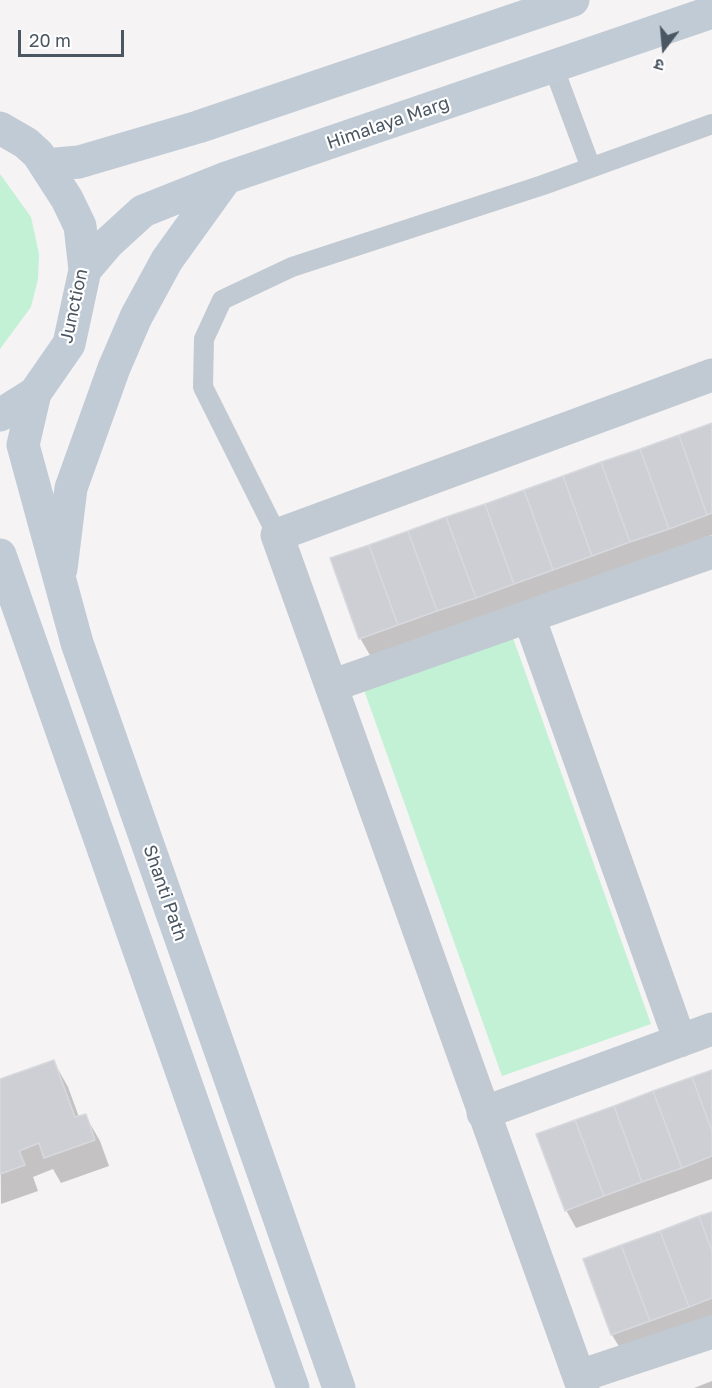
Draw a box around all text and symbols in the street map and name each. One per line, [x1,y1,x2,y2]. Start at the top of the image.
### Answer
scale bar [21,18,128,56]
north arrow [634,18,694,78]
text: 20 m [29,29,71,51]
text: उ [652,54,666,76]
street label: Himalaya Marg [324,92,452,154]
street label: Junction [56,267,92,345]
street label: Shanti Path [139,842,191,944]

